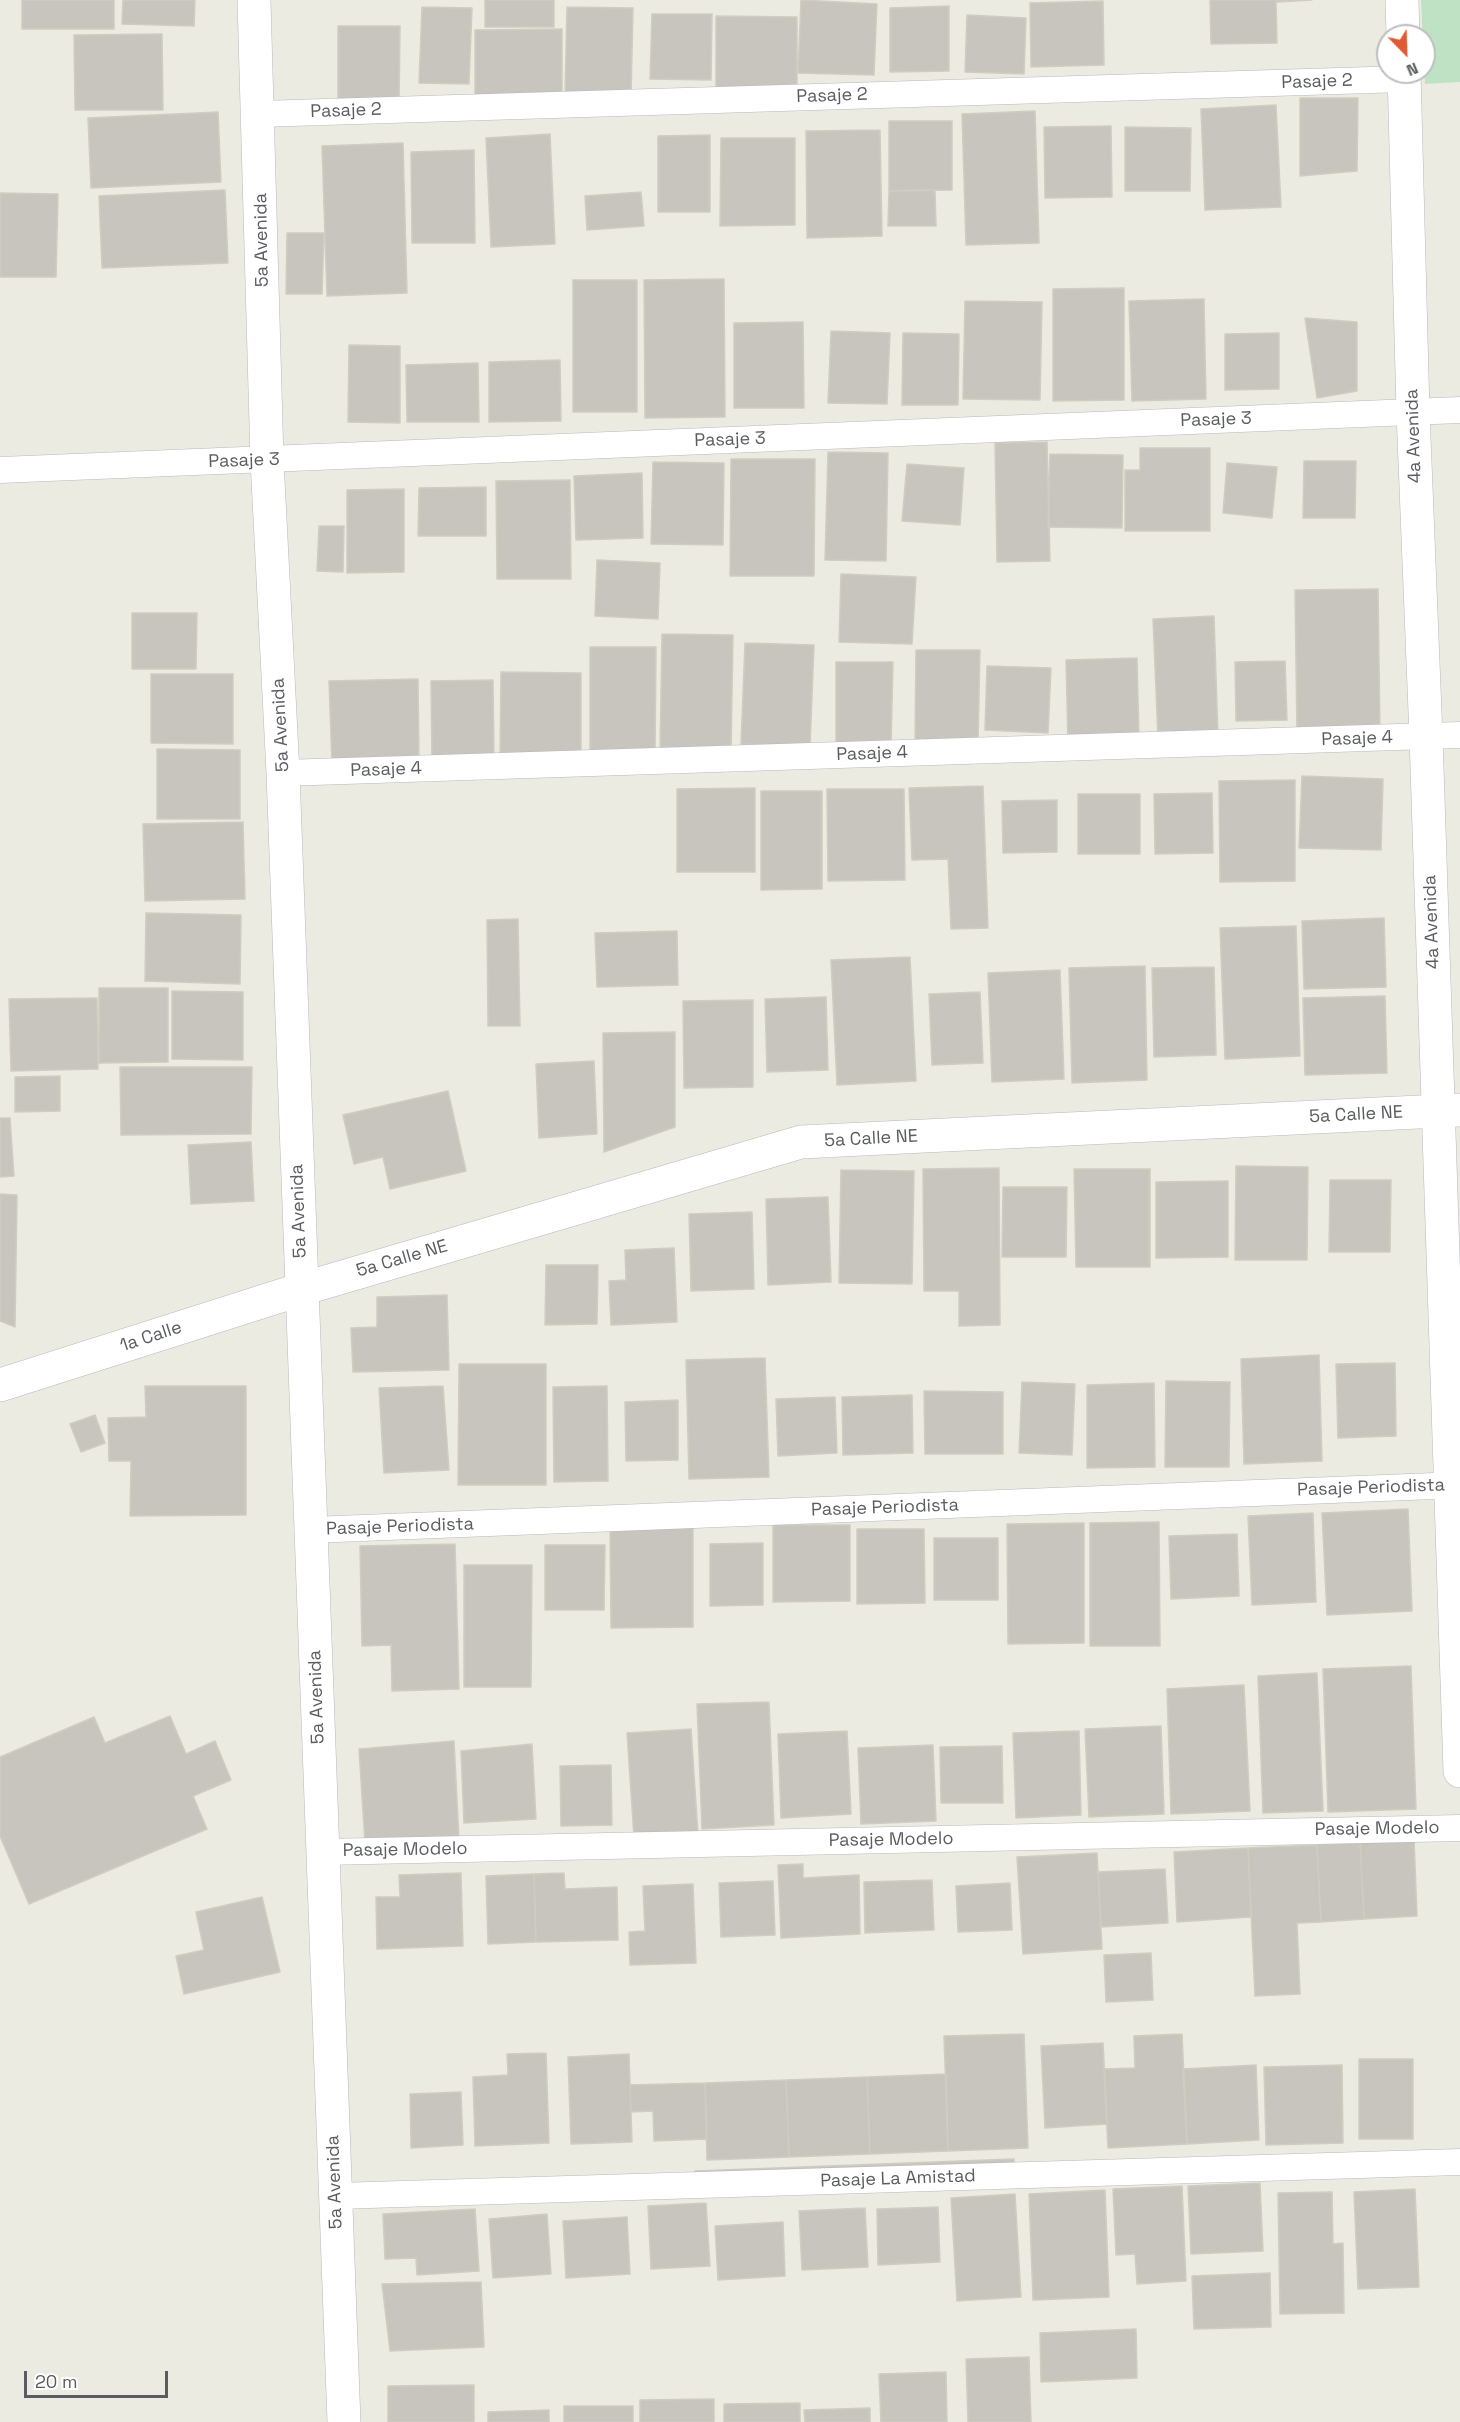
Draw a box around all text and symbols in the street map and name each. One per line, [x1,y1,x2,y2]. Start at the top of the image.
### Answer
north arrow [1376,24,1436,84]
text: N [1403,57,1421,81]
street label: Pasaje 2 [1281,70,1353,94]
street label: Pasaje 2 [796,84,868,108]
street label: Pasaje 2 [310,99,382,123]
street label: 5a Avenida [250,193,274,287]
street label: 4a Avenida [1402,388,1426,484]
street label: Pasaje 3 [1180,408,1252,432]
street label: Pasaje 3 [694,428,766,452]
street label: Pasaje 3 [208,449,280,473]
street label: 5a Avenida [268,677,294,773]
street label: Pasaje 4 [1321,727,1393,751]
street label: Pasaje 4 [836,742,908,766]
street label: Pasaje 4 [350,758,422,782]
street label: 4a Avenida [1420,874,1444,970]
street label: 5a Calle NE [1309,1102,1403,1128]
street label: 5a Calle NE [824,1126,918,1152]
street label: 5a Avenida [287,1164,311,1258]
street label: 5a Calle NE [354,1236,450,1282]
street label: 1a Calle [117,1317,185,1357]
street label: Pasaje Periodista [1297,1475,1445,1501]
street label: Pasaje Periodista [811,1495,959,1521]
street label: Pasaje Periodista [326,1514,474,1540]
street label: 5a Avenida [305,1650,329,1744]
street label: Pasaje Modelo [1314,1817,1440,1841]
street label: Pasaje Modelo [828,1828,954,1852]
street label: Pasaje Modelo [342,1838,468,1862]
street label: 5a Avenida [323,2135,347,2229]
street label: Pasaje La Amistad [820,2165,976,2193]
scale bar [27,2359,171,2397]
text: 20 m [35,2370,78,2393]

